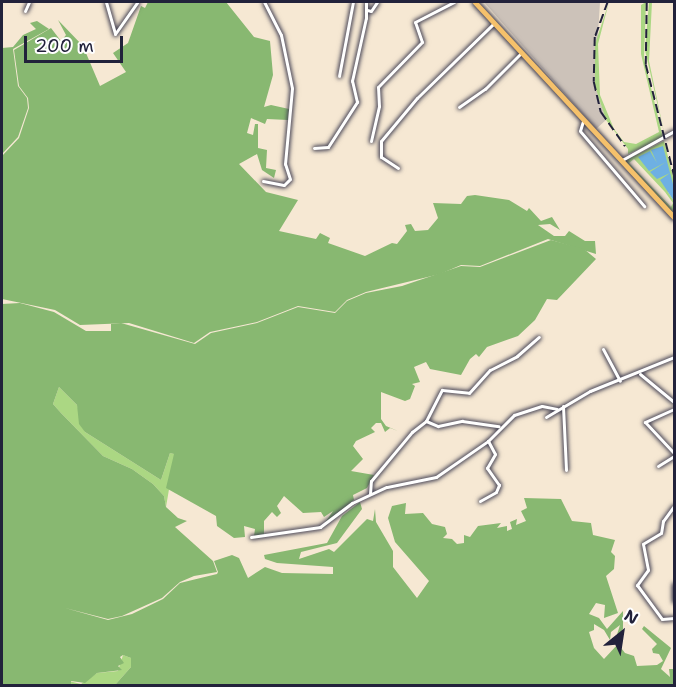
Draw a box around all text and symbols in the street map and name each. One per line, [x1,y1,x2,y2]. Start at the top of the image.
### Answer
scale bar [27,24,126,62]
text: 200 m [35,34,94,58]
north arrow [592,603,652,663]
text: N [621,605,642,629]

